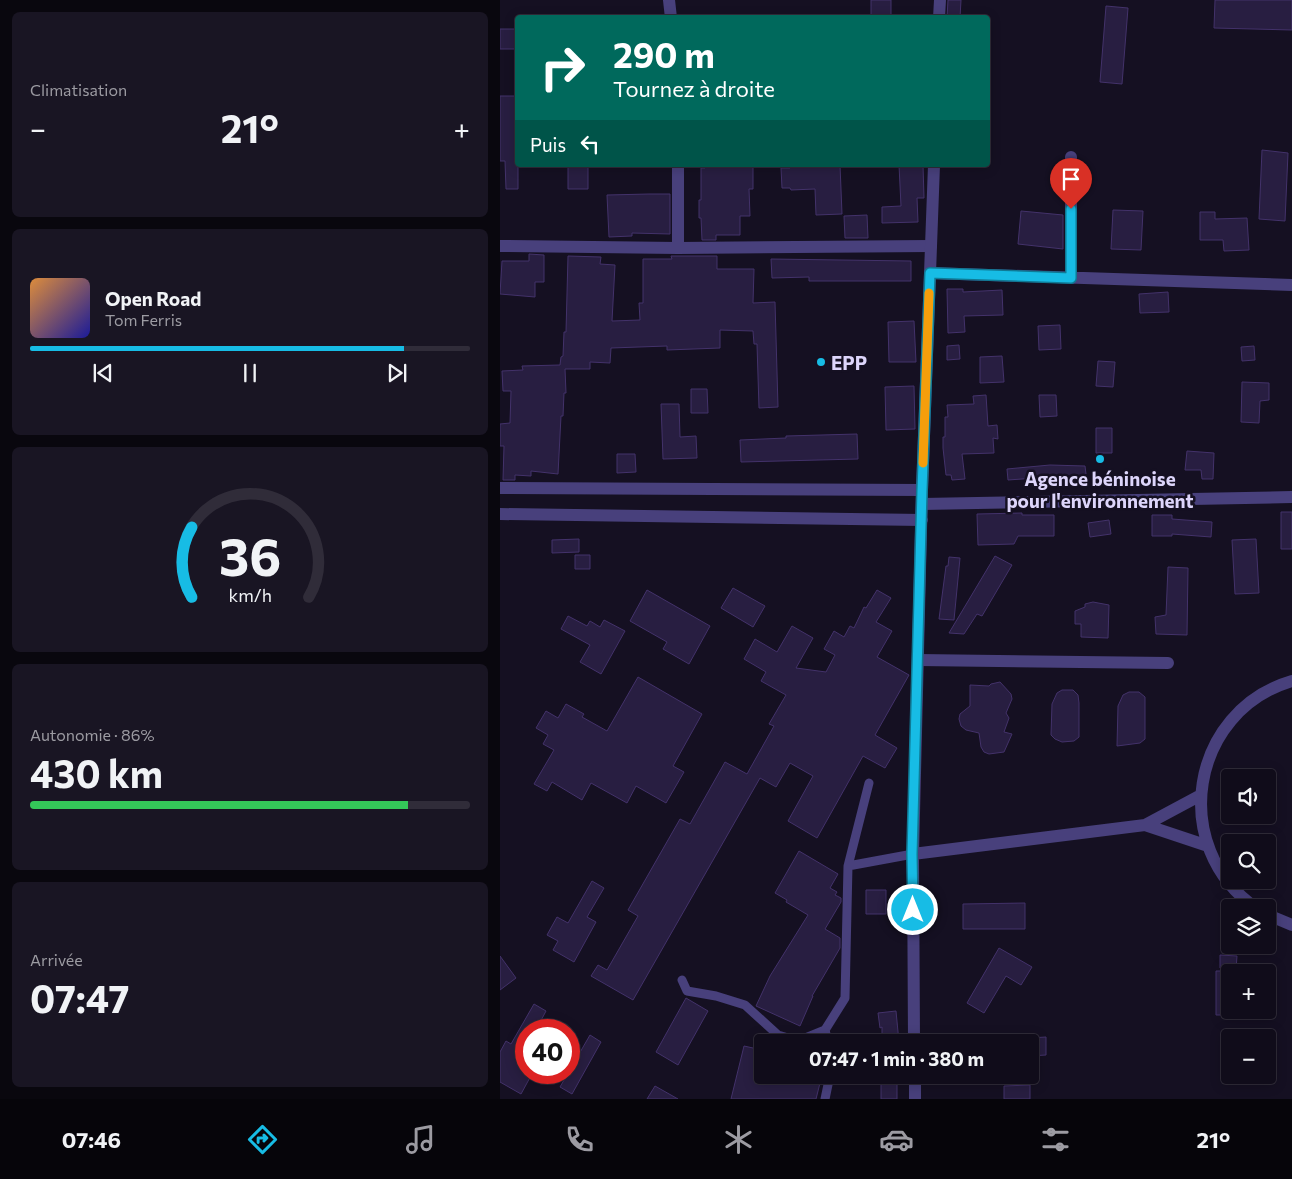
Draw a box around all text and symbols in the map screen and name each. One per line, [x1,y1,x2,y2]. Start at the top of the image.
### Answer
text: 290 m [613,32,715,75]
icon: right [530,35,595,100]
text: Tournez à droite [613,75,775,102]
text: Climatisation [30,80,127,99]
text: 21° [221,104,279,151]
text: − [30,111,46,145]
text: + [454,111,470,145]
icon: left [576,130,604,158]
text: Puis [530,133,566,156]
pin [1050,158,1092,209]
icon: arrive [1057,165,1085,193]
text: Open Road [105,287,201,310]
text: Tom Ferris [105,310,182,329]
place label: EPP [831,351,867,374]
marker: EPP [815,356,827,368]
icon: previous [89,359,117,387]
icon: pause [236,359,264,387]
icon: next [383,359,411,387]
marker: Agence béninoise pour l'environnement [1094,453,1106,465]
place label: Agence béninoise pour l'environnement [1006,467,1194,512]
text: 36 [219,523,281,587]
text: km/h [228,584,272,606]
text: Autonomie · 86% [30,725,154,744]
text: 430 km [30,749,163,796]
map controls [1221,769,1276,1084]
button: sound [1221,769,1276,824]
button: search [1221,834,1276,889]
position arrow [886,883,938,935]
button: layers [1221,899,1276,954]
text: Arrivée [30,950,83,969]
button: + [1221,964,1276,1019]
text: 07:47 [30,974,129,1021]
speed limit sign: 40 [515,1019,580,1084]
button: − [1221,1029,1276,1084]
text: 07:47 · 1 min · 380 m [809,1047,984,1070]
icon: directions [245,1122,280,1157]
icon: music [403,1122,438,1157]
icon: phone [562,1122,597,1157]
icon: climate [721,1122,756,1157]
icon: car [879,1122,914,1157]
icon: filters [1038,1122,1073,1157]
text: 07:46 [62,1126,121,1153]
text: 21° [1196,1126,1230,1153]

